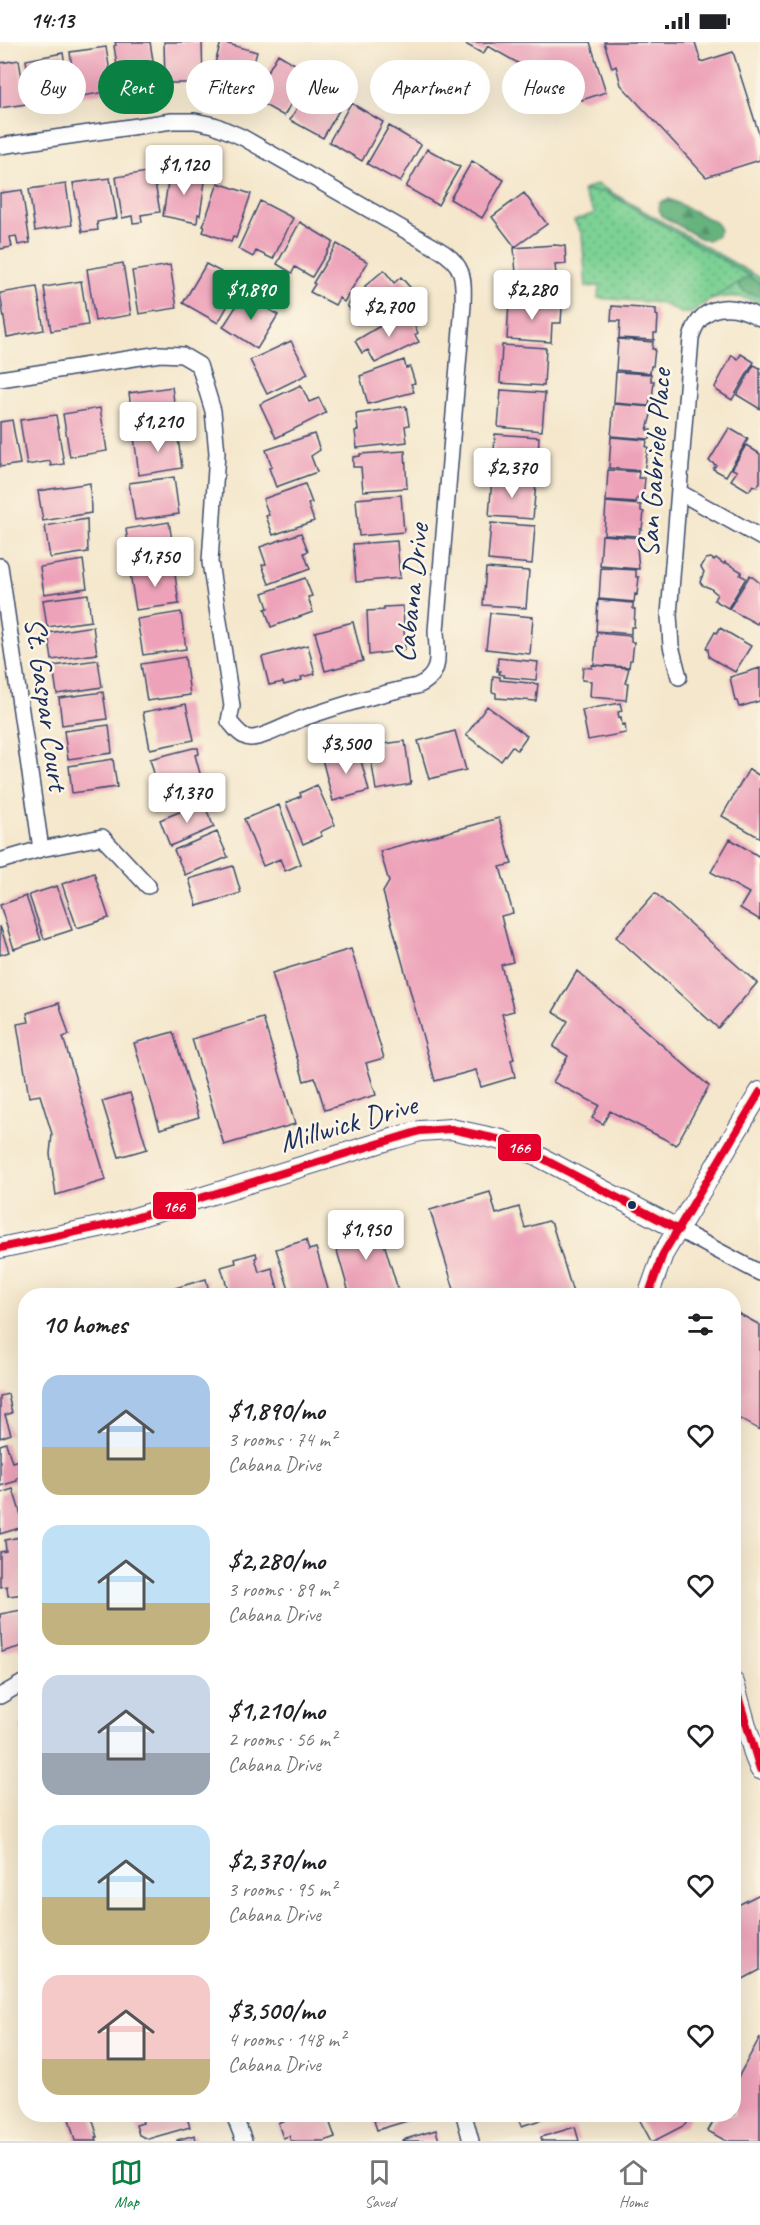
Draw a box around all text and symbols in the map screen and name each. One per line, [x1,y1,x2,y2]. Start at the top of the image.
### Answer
text: 14:13 [30,7,74,35]
chip: Buy [18,60,86,114]
chip: Rent [98,60,174,114]
chip: Filters [186,60,274,114]
chip: New [286,60,358,114]
chip: Apartment [370,60,490,114]
chip: House [502,60,585,114]
pin: $1,120 [135,145,233,196]
text: $1,120 [160,152,208,177]
pin: $1,890 [202,270,300,321]
pin: $2,280 [483,270,581,321]
text: $1,890 [227,277,275,302]
text: $2,280 [508,277,556,302]
pin: $2,700 [340,287,438,338]
text: $2,700 [365,294,413,319]
street label: San Gabriele Place [628,365,680,559]
pin: $1,210 [109,402,207,453]
text: $1,210 [134,409,182,434]
pin: $2,370 [463,448,561,499]
text: $2,370 [488,455,536,480]
street label: Cabana Drive [385,520,437,664]
pin: $1,750 [106,537,204,588]
text: $1,750 [131,544,179,569]
street label: St. Gaspar Court [16,615,78,796]
pin: $3,500 [297,724,395,775]
text: $3,500 [322,731,370,756]
pin: $1,370 [138,773,236,824]
text: $1,370 [163,780,211,805]
street label: Millwick Drive [275,1085,423,1161]
line badge: 166 [497,1133,542,1162]
text: 166 [508,1138,532,1158]
line badge: 166 [152,1191,197,1220]
text: 166 [163,1197,187,1217]
unlabelled marker [626,1199,638,1211]
pin: $1,950 [317,1210,415,1261]
text: $1,950 [342,1217,390,1242]
text: 10 homes [42,1308,127,1341]
icon: filters [684,1308,717,1341]
text: $1,890/mo [228,1394,325,1427]
icon: home [90,1399,162,1471]
icon: heart [684,1419,717,1452]
text: 3 rooms · 74 m² [228,1427,336,1452]
text: Cabana Drive [228,1452,321,1477]
text: $2,280/mo [228,1544,325,1577]
icon: home [90,1549,162,1621]
icon: heart [684,1569,717,1602]
text: 3 rooms · 89 m² [228,1577,336,1602]
text: Cabana Drive [228,1602,321,1627]
text: $1,210/mo [228,1694,325,1727]
icon: home [90,1699,162,1771]
icon: heart [684,1719,717,1752]
text: 2 rooms · 56 m² [228,1727,336,1752]
text: Cabana Drive [228,1752,321,1777]
text: $2,370/mo [228,1844,325,1877]
icon: home [90,1849,162,1921]
icon: heart [684,1869,717,1902]
text: 3 rooms · 95 m² [228,1877,336,1902]
text: Cabana Drive [228,1902,321,1927]
text: $3,500/mo [228,1994,325,2027]
icon: home [90,1999,162,2071]
icon: heart [684,2019,717,2052]
text: 4 rooms · 148 m² [228,2027,345,2052]
text: Cabana Drive [228,2052,321,2077]
tab: Map [110,2156,143,2212]
tab: Saved [363,2156,396,2212]
tab: Home [617,2156,650,2212]

